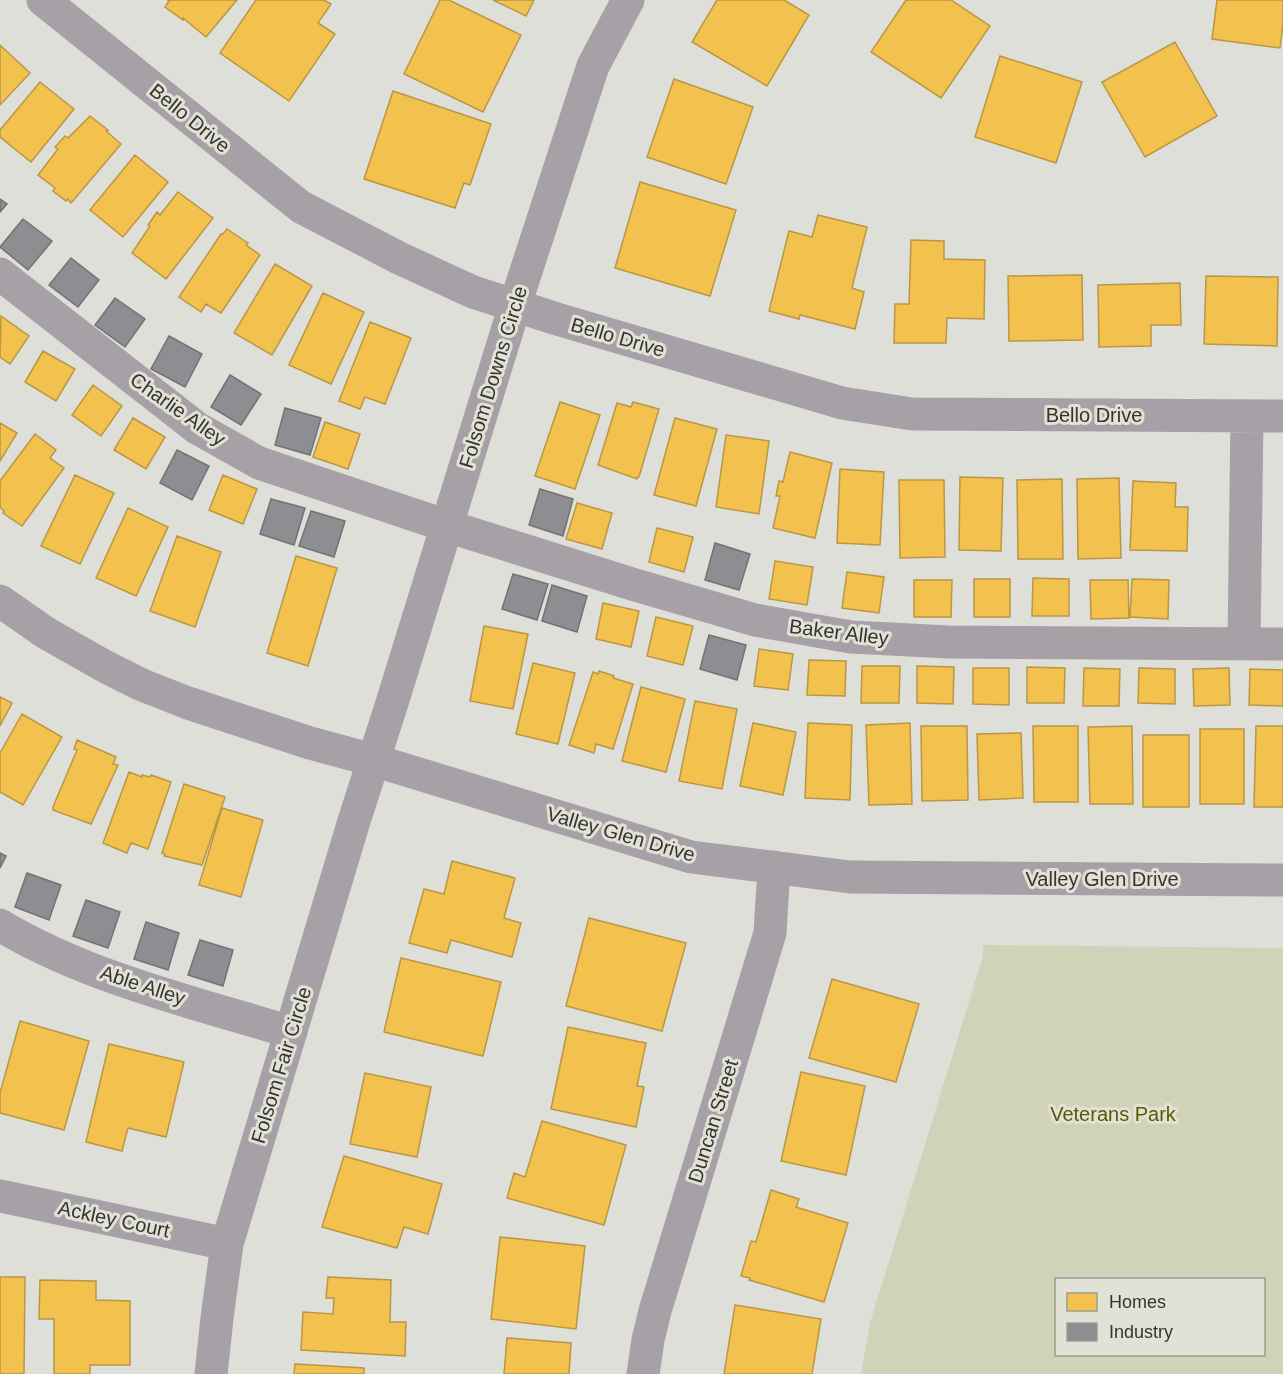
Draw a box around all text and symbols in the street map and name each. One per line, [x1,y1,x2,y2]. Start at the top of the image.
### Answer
street label: Bello Drive [146,79,234,157]
street label: Folsom Downs Circle [455,283,531,471]
street label: Bello Drive [568,313,668,361]
street label: Charlie Alley [126,368,230,450]
street label: Bello Drive [1046,404,1142,426]
street label: Baker Alley [788,615,890,649]
street label: Valley Glen Drive [544,802,698,866]
street label: Valley Glen Drive [1025,868,1179,890]
street label: Able Alley [98,961,188,1009]
street label: Folsom Fair Circle [247,984,315,1146]
street label: Duncan Street [684,1056,742,1185]
park label: Veterans Park [1050,1103,1177,1125]
street label: Ackley Court [56,1196,172,1242]
legend [1055,1278,1265,1356]
text: Homes [1109,1292,1166,1312]
text: Industry [1109,1322,1173,1342]

